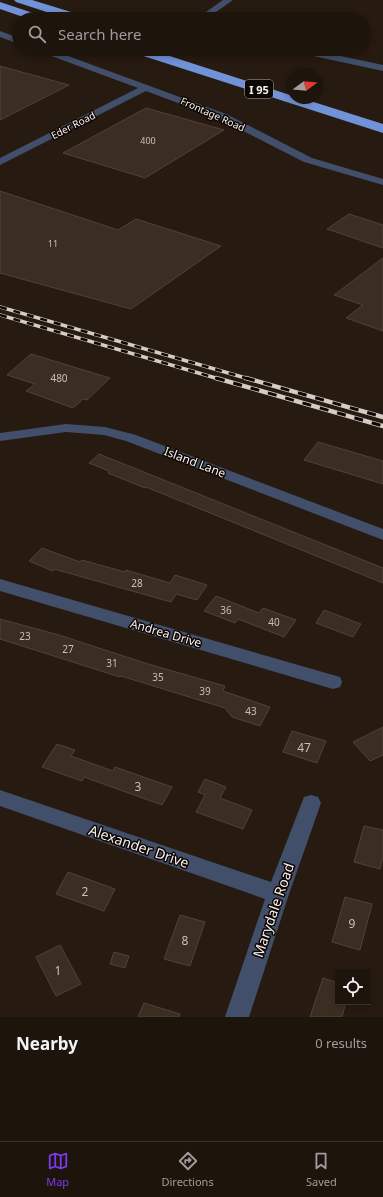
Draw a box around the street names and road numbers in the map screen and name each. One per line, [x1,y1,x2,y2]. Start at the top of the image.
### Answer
road number: I 95 [245,80,273,98]
street label: Frontage Road [179,94,247,134]
street label: Eder Road [48,108,98,142]
street label: Island Lane [162,442,228,482]
street label: Andrea Drive [128,615,204,651]
street label: Alexander Drive [86,820,192,872]
street label: Marydale Road [248,860,298,960]

